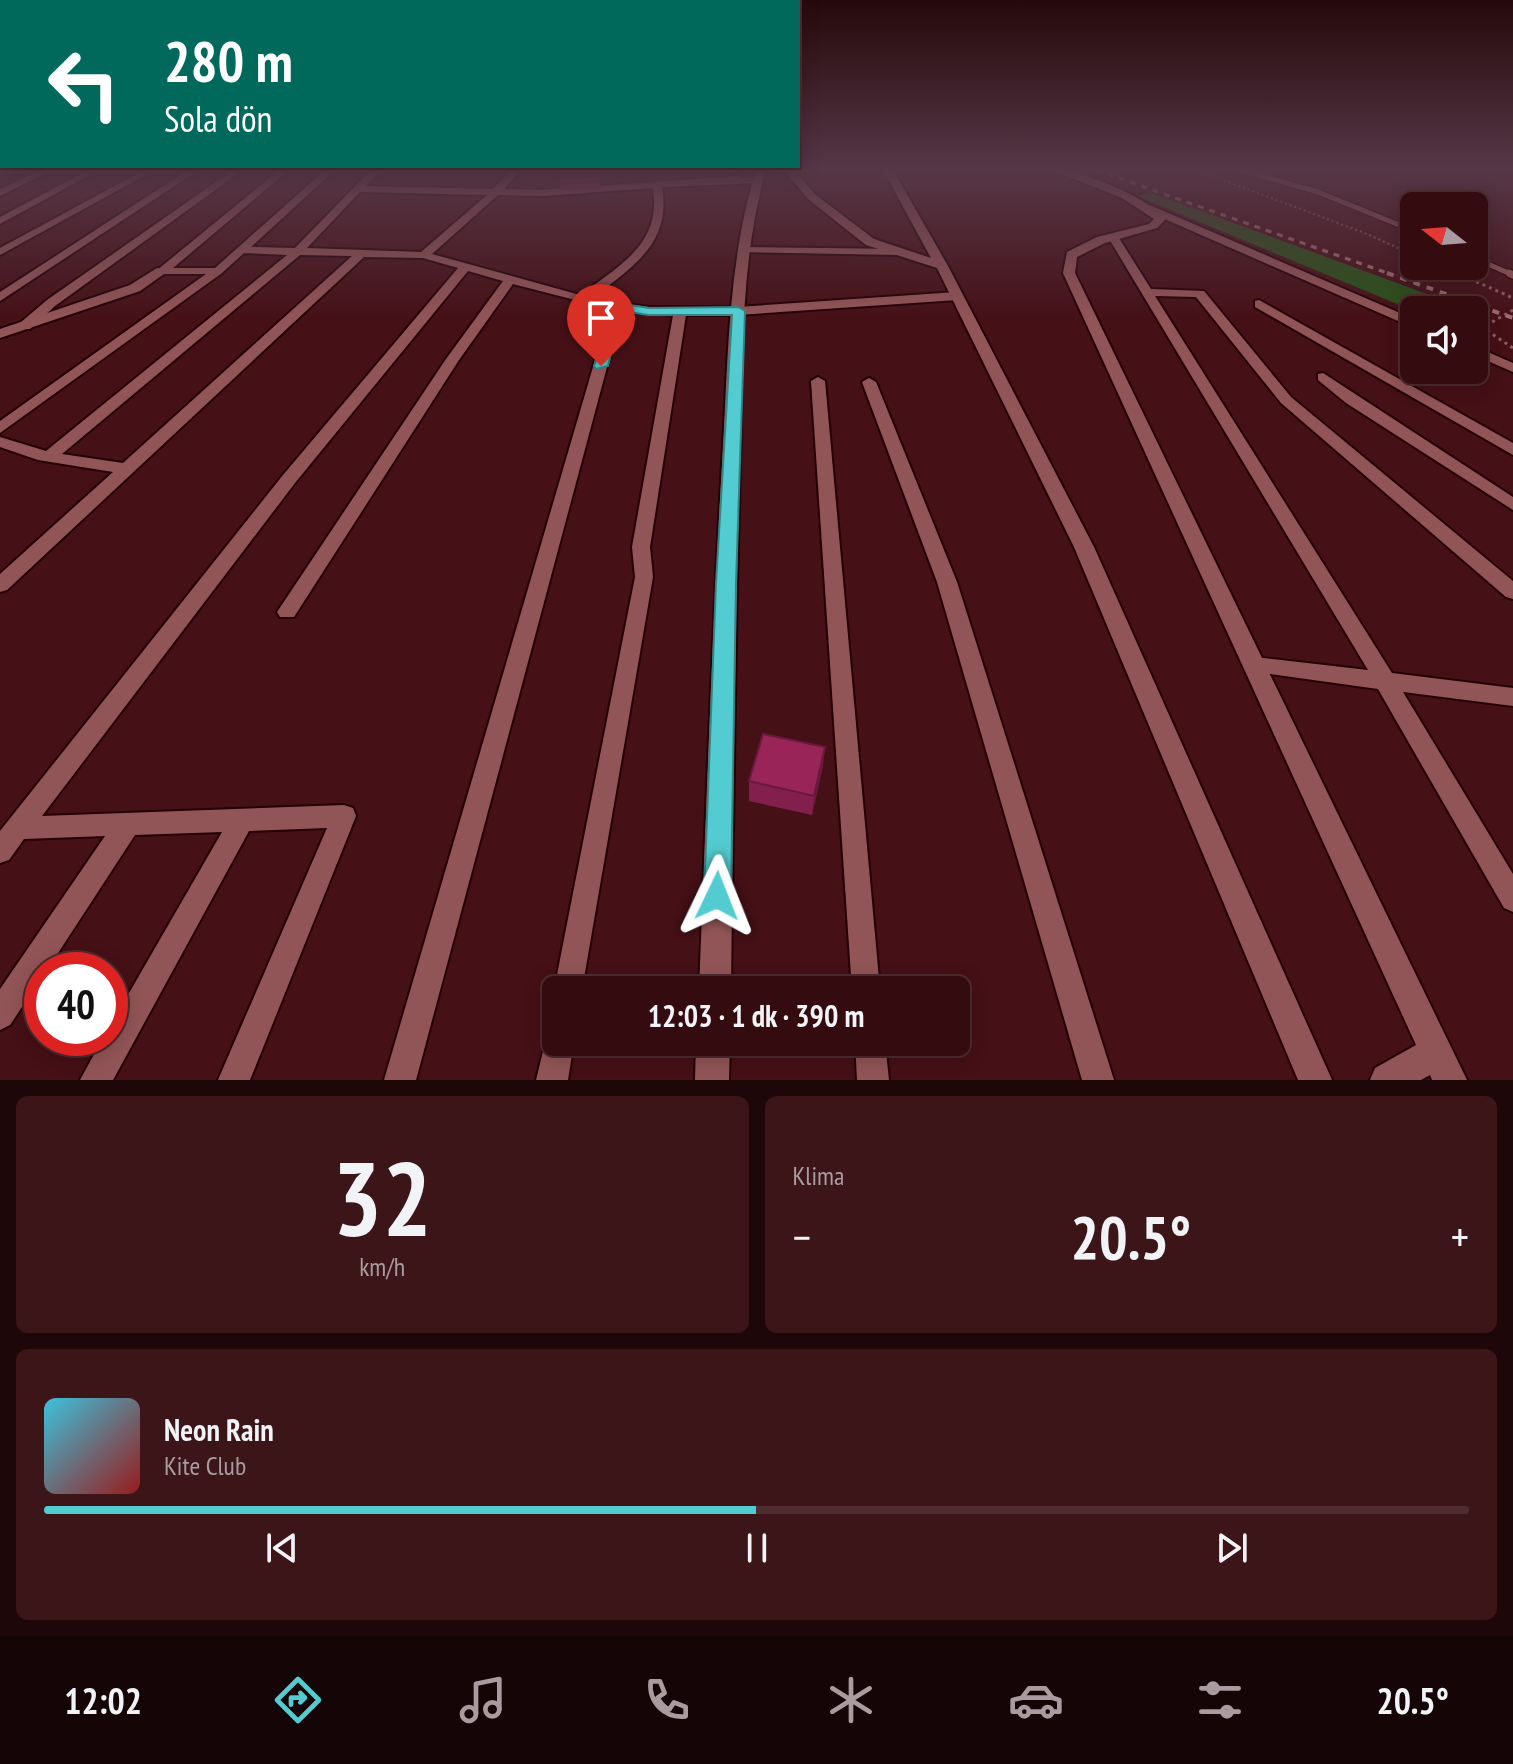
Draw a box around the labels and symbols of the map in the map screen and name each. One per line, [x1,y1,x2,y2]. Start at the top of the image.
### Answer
north arrow [1400,192,1488,280]
pin [567,284,635,366]
position arrow [675,854,759,938]
speed limit sign: 40 [24,952,128,1056]

